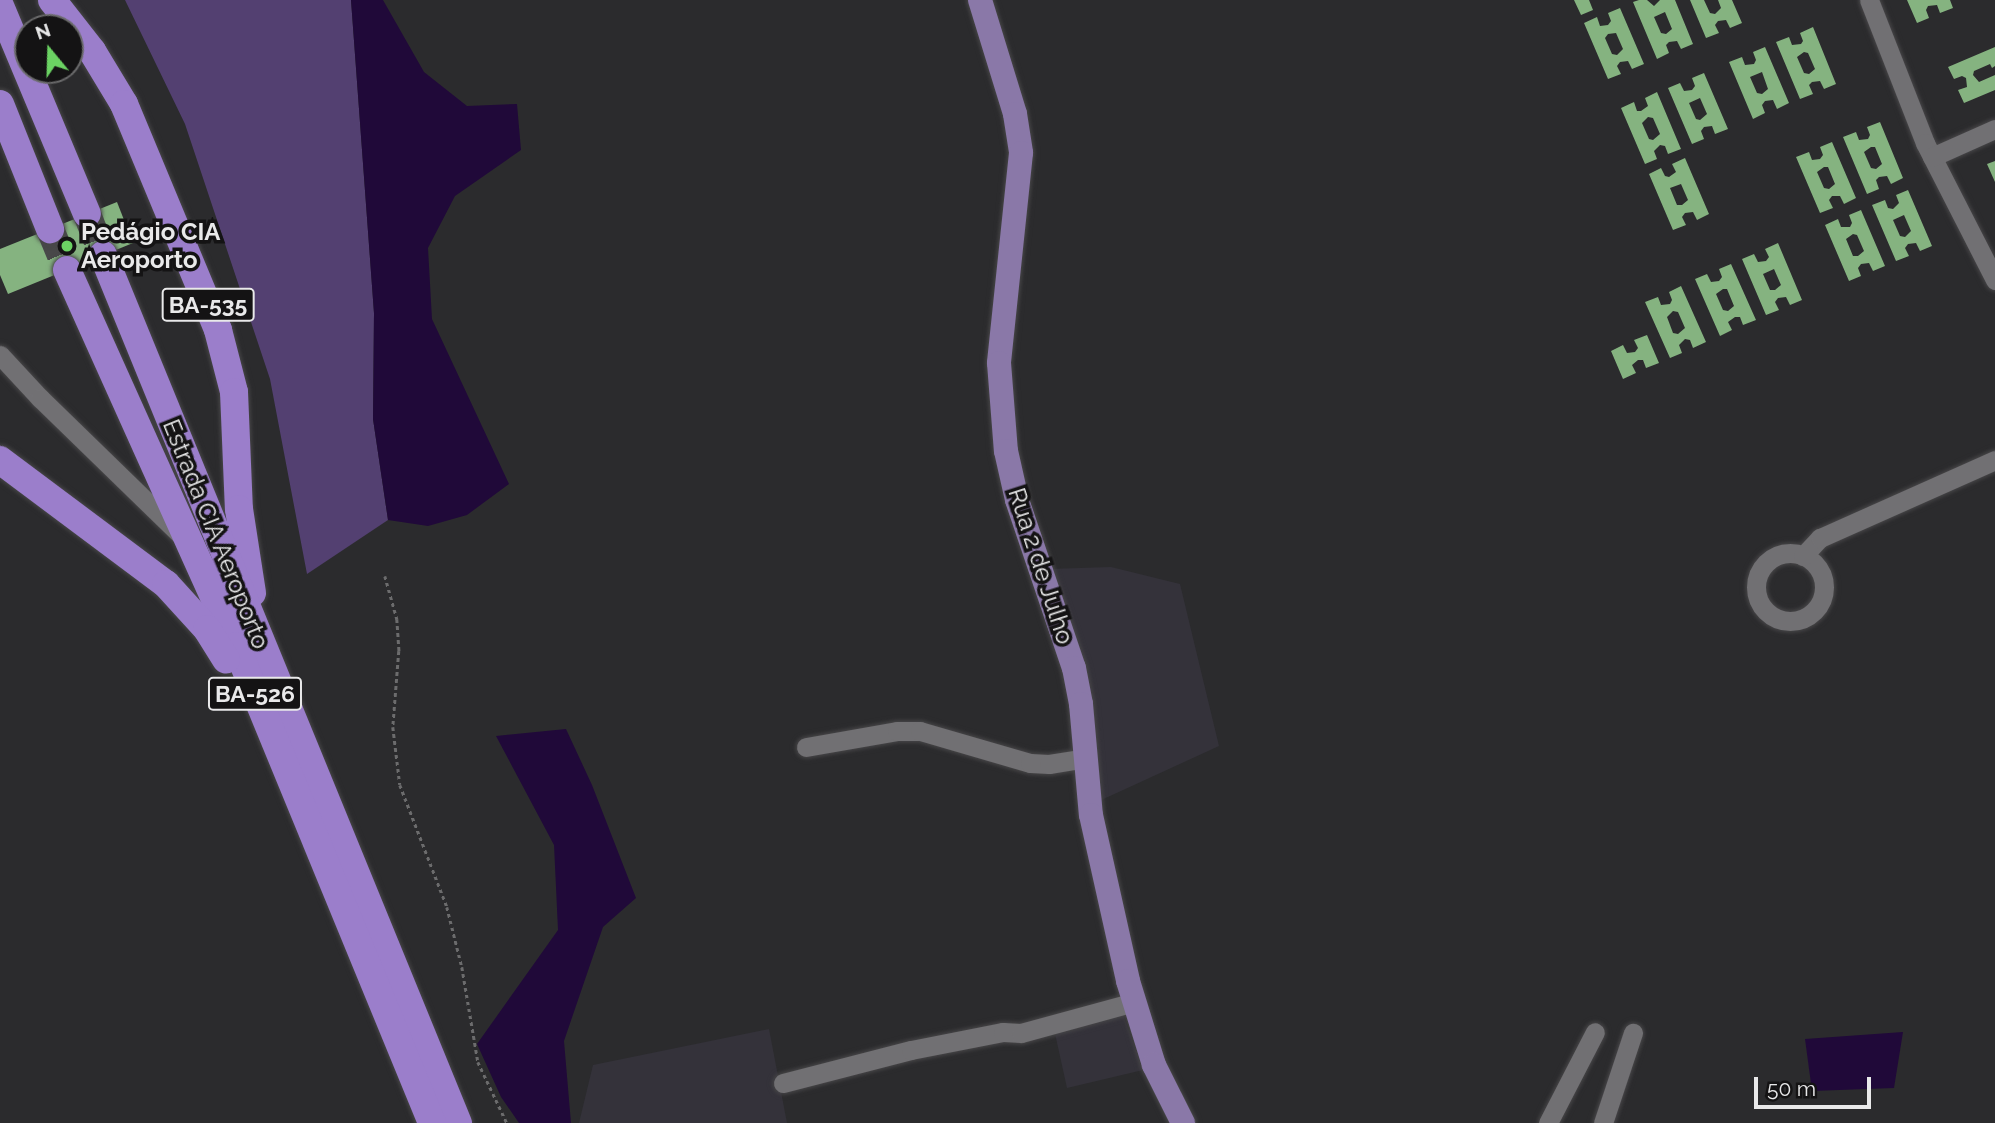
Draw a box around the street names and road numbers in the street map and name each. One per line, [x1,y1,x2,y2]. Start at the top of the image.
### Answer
road number: BA-535 [161,286,255,324]
street label: Estrada CIA Aeroporto [156,414,276,654]
street label: Rua 2 de Julho [1002,484,1080,648]
road number: BA-526 [208,674,302,714]

